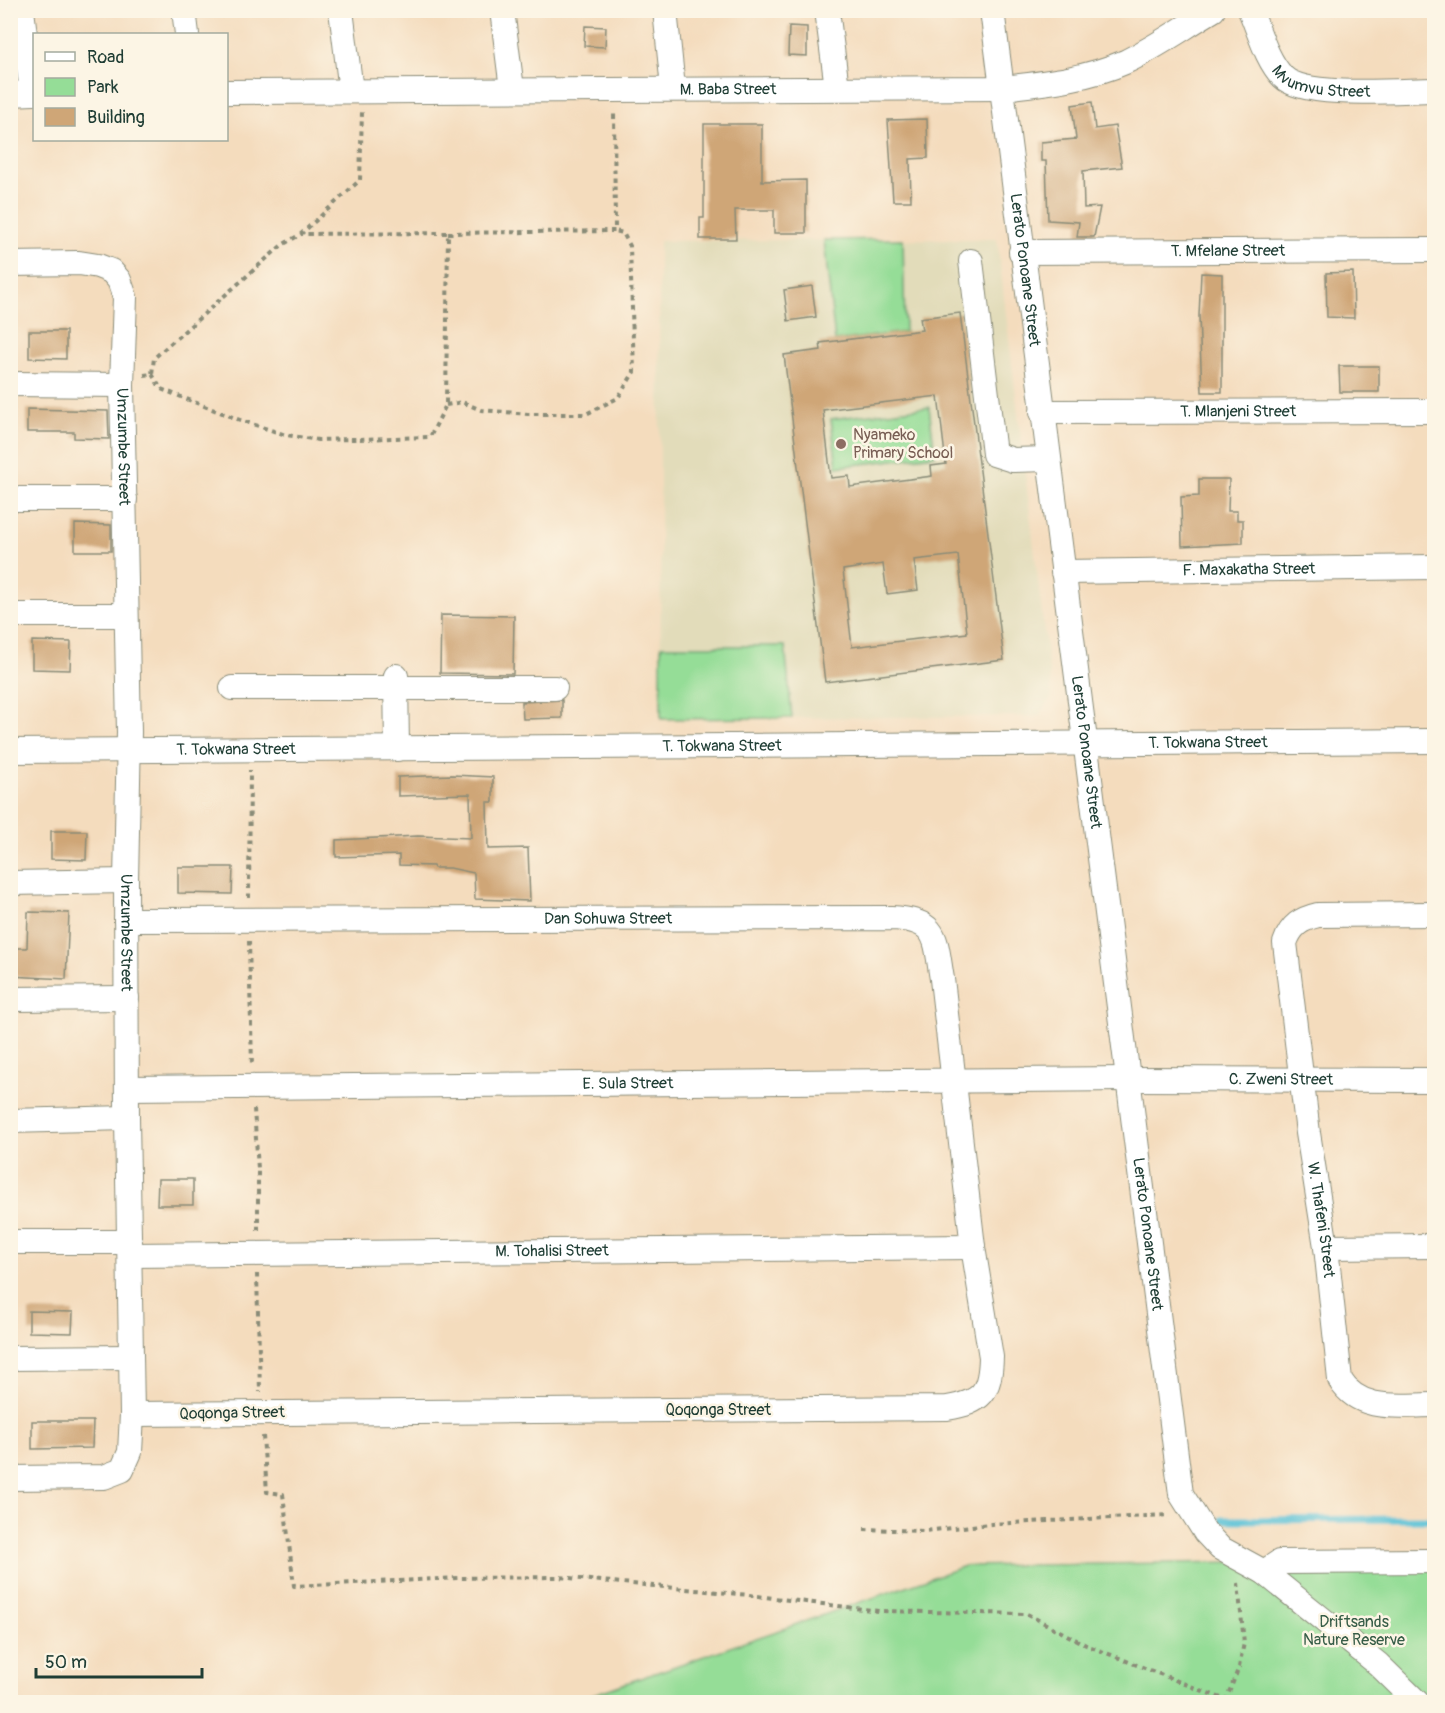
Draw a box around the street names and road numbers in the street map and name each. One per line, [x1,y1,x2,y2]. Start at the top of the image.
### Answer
street label: Mvumvu Street [1267,61,1371,102]
street label: M. Baba Street [680,79,777,100]
street label: Lerato Ponoane Street [1005,192,1045,348]
street label: T. Mfelane Street [1171,241,1286,261]
street label: Umzumbe Street [112,388,134,506]
street label: T. Mlanjeni Street [1180,401,1297,422]
street label: F. Maxakatha Street [1182,559,1316,580]
street label: Lerato Ponoane Street [1067,674,1106,830]
street label: T. Tokwana Street [1148,732,1268,753]
street label: T. Tokwana Street [662,736,782,756]
street label: T. Tokwana Street [176,739,296,760]
street label: Umzumbe Street [116,874,136,992]
street label: Dan Sohuwa Street [544,909,673,929]
street label: C. Zweni Street [1229,1069,1334,1090]
street label: E. Sula Street [582,1073,674,1094]
street label: Lerato Ponoane Street [1128,1156,1168,1312]
street label: W. Thafeni Street [1303,1161,1339,1279]
street label: M. Tohalisi Street [495,1240,609,1262]
street label: Qoqonga Street [665,1400,771,1420]
street label: Qoqonga Street [179,1402,286,1424]

